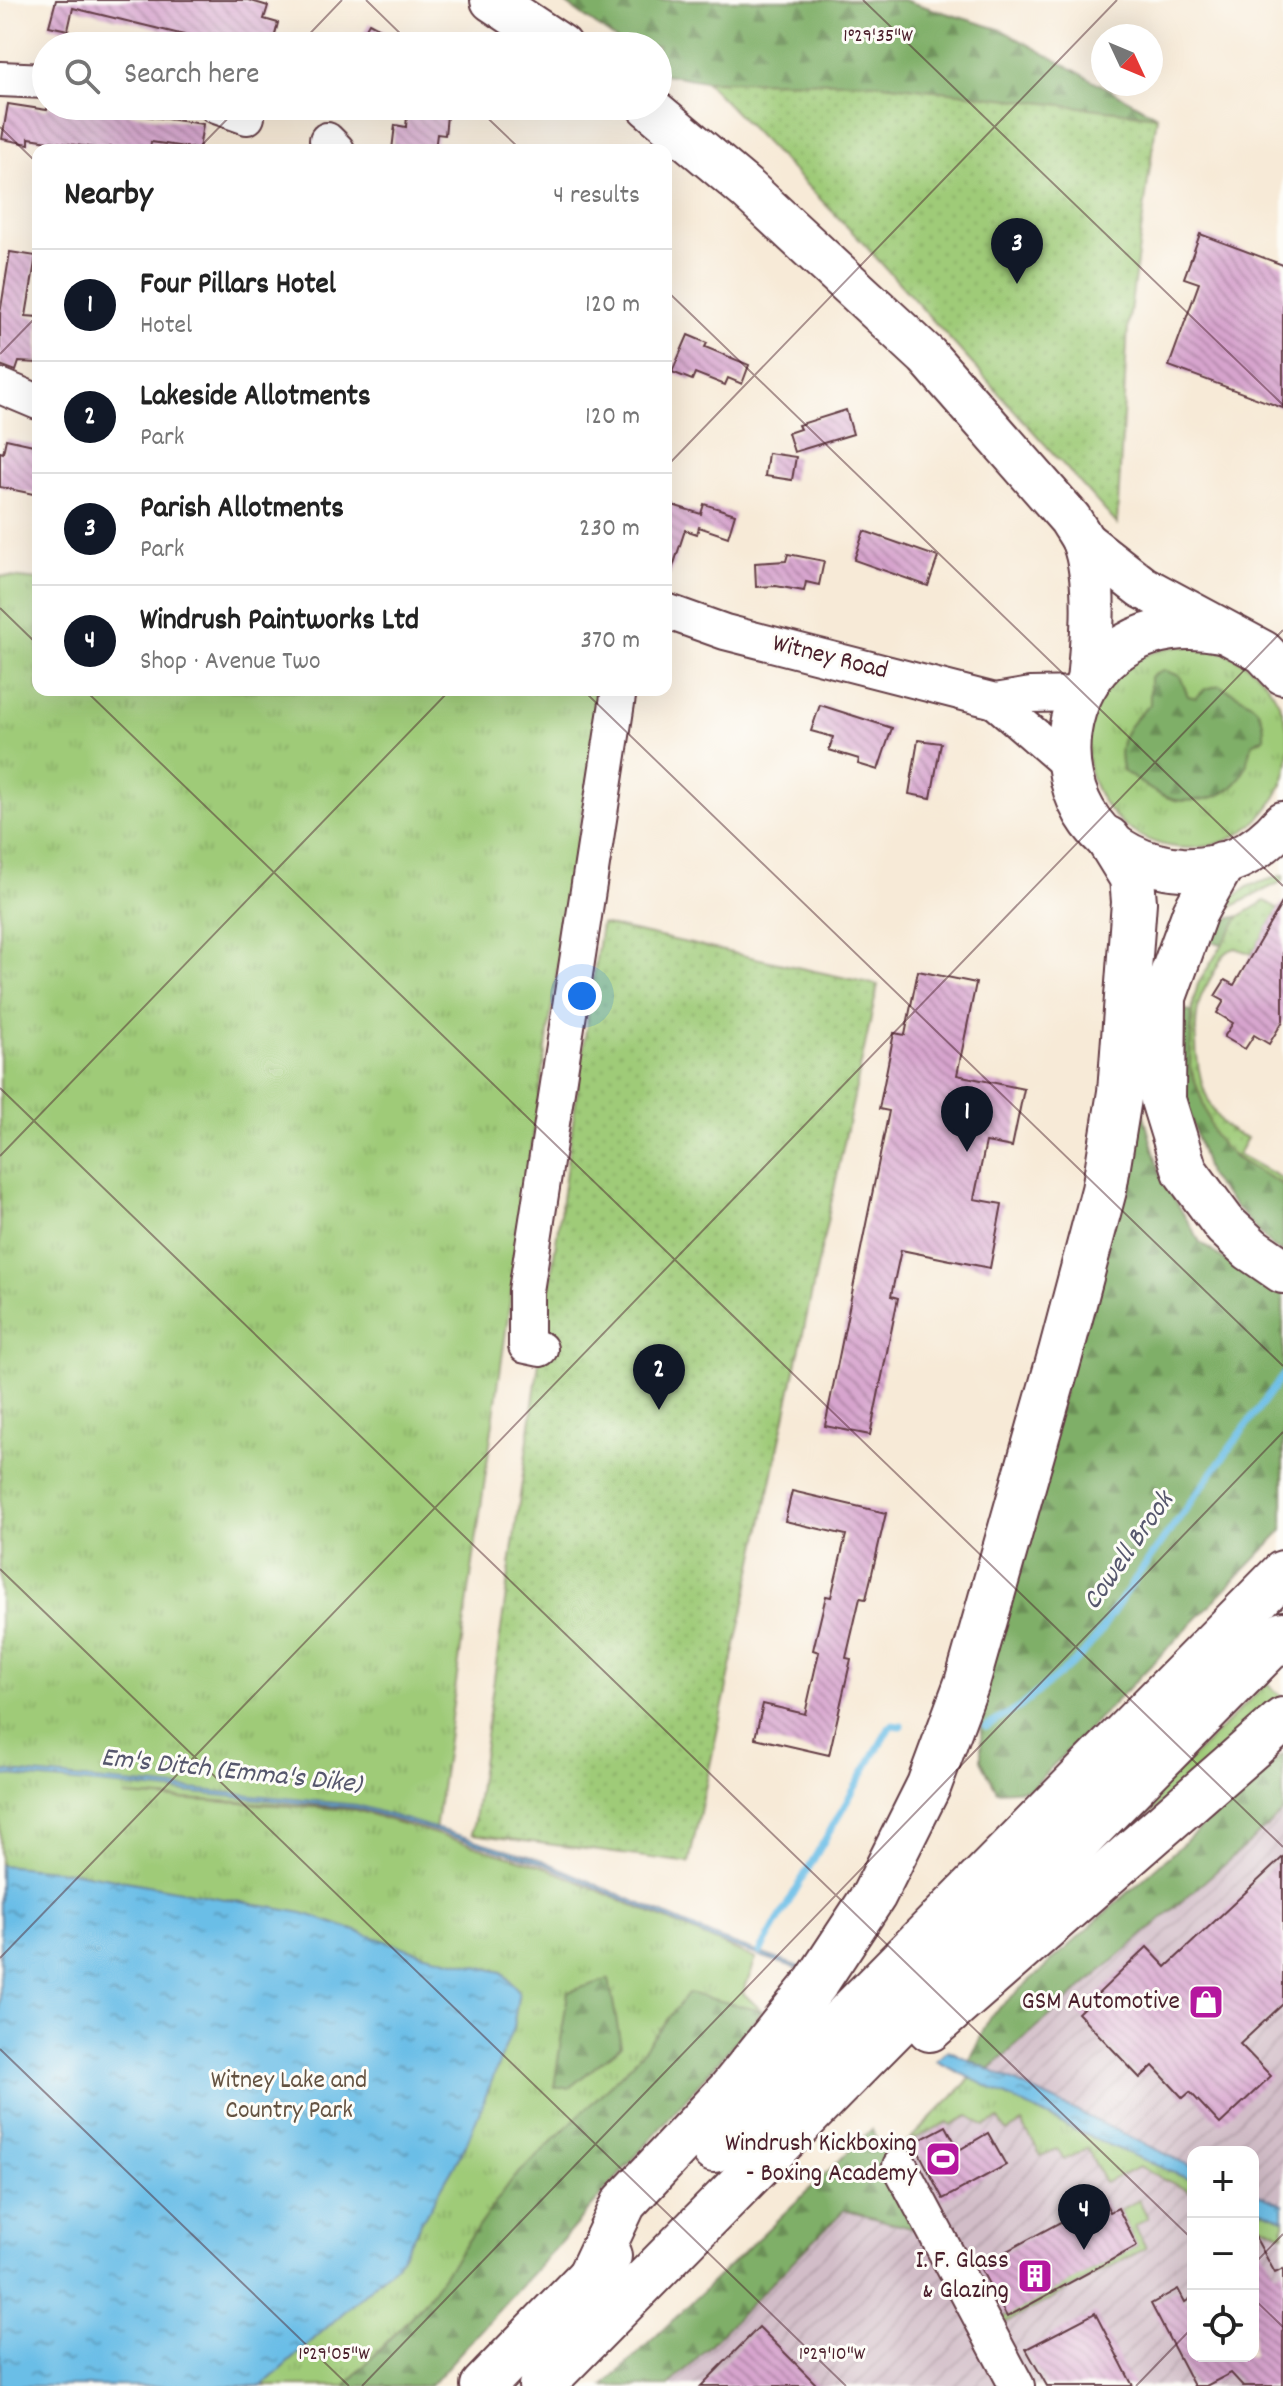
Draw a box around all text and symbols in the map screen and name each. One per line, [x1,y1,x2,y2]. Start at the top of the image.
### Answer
text: 1°29'35"W [843,23,913,51]
north arrow [1091,24,1163,96]
search box [32,32,672,120]
icon: search [60,54,104,98]
text: Search here [124,55,260,98]
text: Nearby [64,172,153,221]
text: 4 results [553,178,640,215]
pin: 3 [991,218,1043,284]
text: Four Pillars Hotel [140,265,336,308]
text: 1 [87,287,93,324]
text: 120 m [585,287,640,324]
text: Hotel [140,308,192,345]
text: Lakeside Allotments [140,377,371,420]
text: 2 [84,399,96,436]
text: 120 m [585,399,640,436]
text: Park [140,420,184,457]
text: Parish Allotments [140,489,344,532]
text: 3 [84,511,96,548]
text: 230 m [579,511,640,548]
text: Park [140,532,184,569]
text: Windrush Paintworks Ltd [140,601,419,644]
text: 4 [85,623,95,660]
text: 370 m [581,623,640,660]
street label: Witney Road [768,626,892,690]
text: Shop · Avenue Two [140,644,321,681]
your location [562,976,602,1016]
pin: 1 [941,1086,993,1152]
pin: 2 [633,1344,685,1410]
water label: Cowell Brook [1074,1483,1187,1619]
water label: Em's Ditch (Emma's Dike) [99,1739,365,1807]
shop icon: GSM Automotive [1187,1983,1225,2021]
place label: GSM Automotive [1022,1984,1180,2021]
park label: Witney Lake and Country Park [211,2063,367,2130]
place label: Windrush Kickboxing - Boxing Academy [725,2126,917,2193]
sports icon: Windrush Kickboxing - Boxing Academy [924,2140,962,2178]
map controls [1187,2146,1259,2362]
button: + [1187,2146,1259,2218]
pin: 4 [1058,2184,1110,2250]
button: − [1187,2218,1259,2290]
place label: I. F. Glass & Glazing [915,2243,1009,2310]
building icon: I. F. Glass & Glazing [1016,2257,1054,2295]
button: locate [1187,2290,1259,2362]
text: 1°29'05"W [298,2341,370,2369]
text: 1°29'10"W [799,2341,866,2369]

